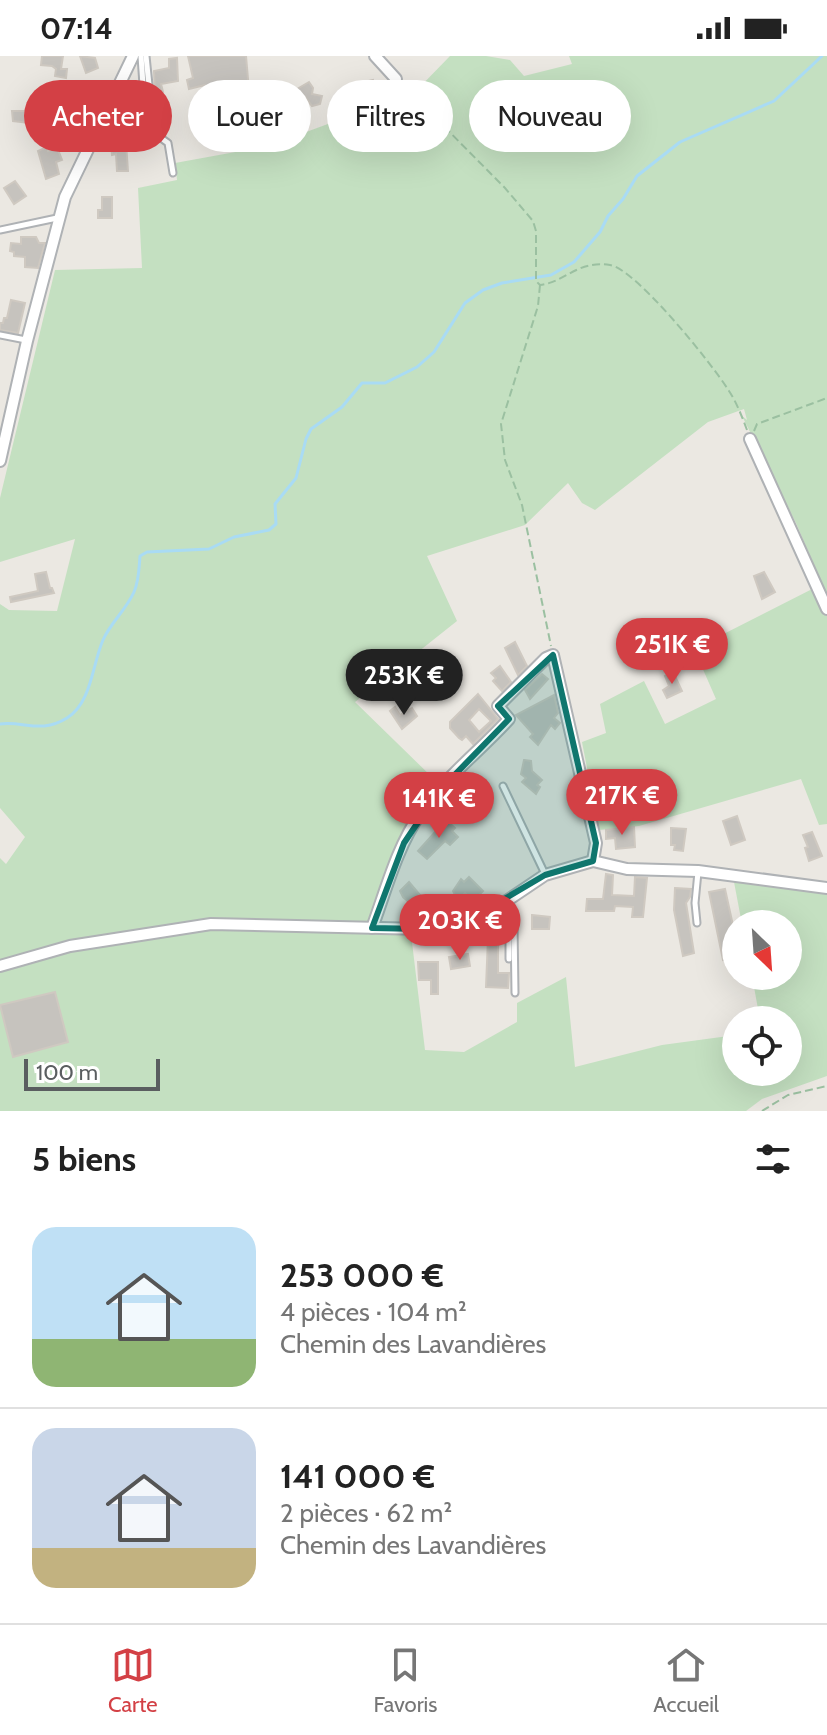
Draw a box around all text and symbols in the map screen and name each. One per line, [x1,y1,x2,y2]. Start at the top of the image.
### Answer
text: 07:14 [40,10,113,47]
chip: Acheter [24,80,172,152]
chip: Louer [188,80,311,152]
chip: Filtres [327,80,453,152]
chip: Nouveau [469,80,631,152]
pin: 251K € [607,618,737,686]
text: 251K € [634,628,710,660]
pin: 253K € [339,649,469,717]
text: 253K € [364,659,444,691]
pin: 217K € [557,769,687,837]
pin: 141K € [374,772,504,840]
text: 217K € [584,779,660,811]
text: 141K € [402,782,476,814]
pin: 203K € [395,894,525,962]
text: 203K € [418,904,502,936]
north arrow [722,910,802,990]
map controls [722,910,802,1086]
button: locate [722,1006,802,1086]
scale bar [24,1055,160,1091]
text: 100 m [36,1059,98,1086]
icon: filters [751,1137,795,1181]
text: 5 biens [32,1138,136,1180]
text: 253 000 € [280,1254,444,1296]
icon: home [96,1259,192,1355]
text: 4 pièces · 104 m² [280,1296,467,1328]
text: Chemin des Lavandières [280,1328,546,1360]
text: 141 000 € [280,1455,435,1497]
icon: home [96,1460,192,1556]
text: 2 pièces · 62 m² [280,1497,452,1529]
text: Chemin des Lavandières [280,1529,546,1561]
tab: Carte [108,1643,158,1718]
tab: Favoris [373,1643,437,1718]
tab: Accueil [653,1643,719,1718]

